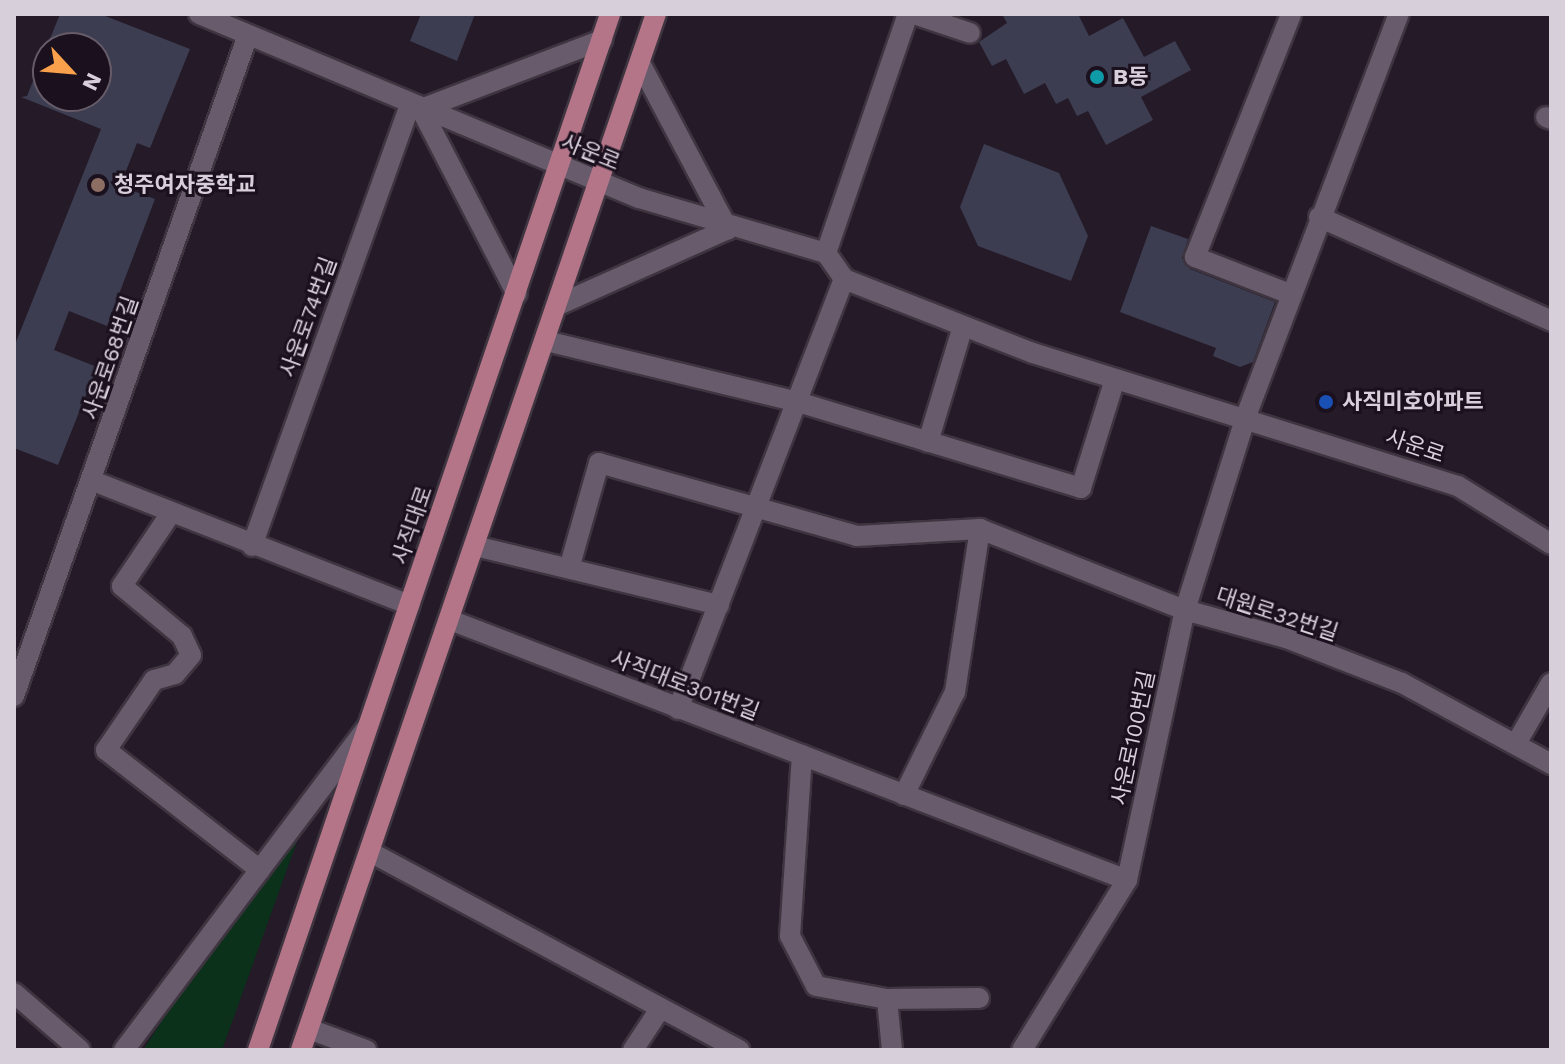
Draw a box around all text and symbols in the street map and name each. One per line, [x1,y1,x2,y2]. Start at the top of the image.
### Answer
north arrow [32,32,112,112]
place label: B동 [1113,64,1148,90]
marker: B동 [1088,68,1106,86]
text: N [77,69,107,95]
street label: 사운로 [558,128,624,176]
place label: 청주여자중학교 [114,172,256,198]
marker: 청주여자중학교 [89,176,107,194]
street label: 사운로74번길 [274,254,342,380]
street label: 사운로68번길 [77,293,143,423]
place label: 사직미호아파트 [1342,389,1484,415]
marker: 사직미호아파트 [1317,393,1335,411]
street label: 사운로 [1382,424,1448,468]
street label: 사직대로 [386,482,438,568]
street label: 대원로32번길 [1213,582,1341,646]
street label: 사직대로301번길 [607,645,763,725]
street label: 사운로100번길 [1106,668,1160,808]

